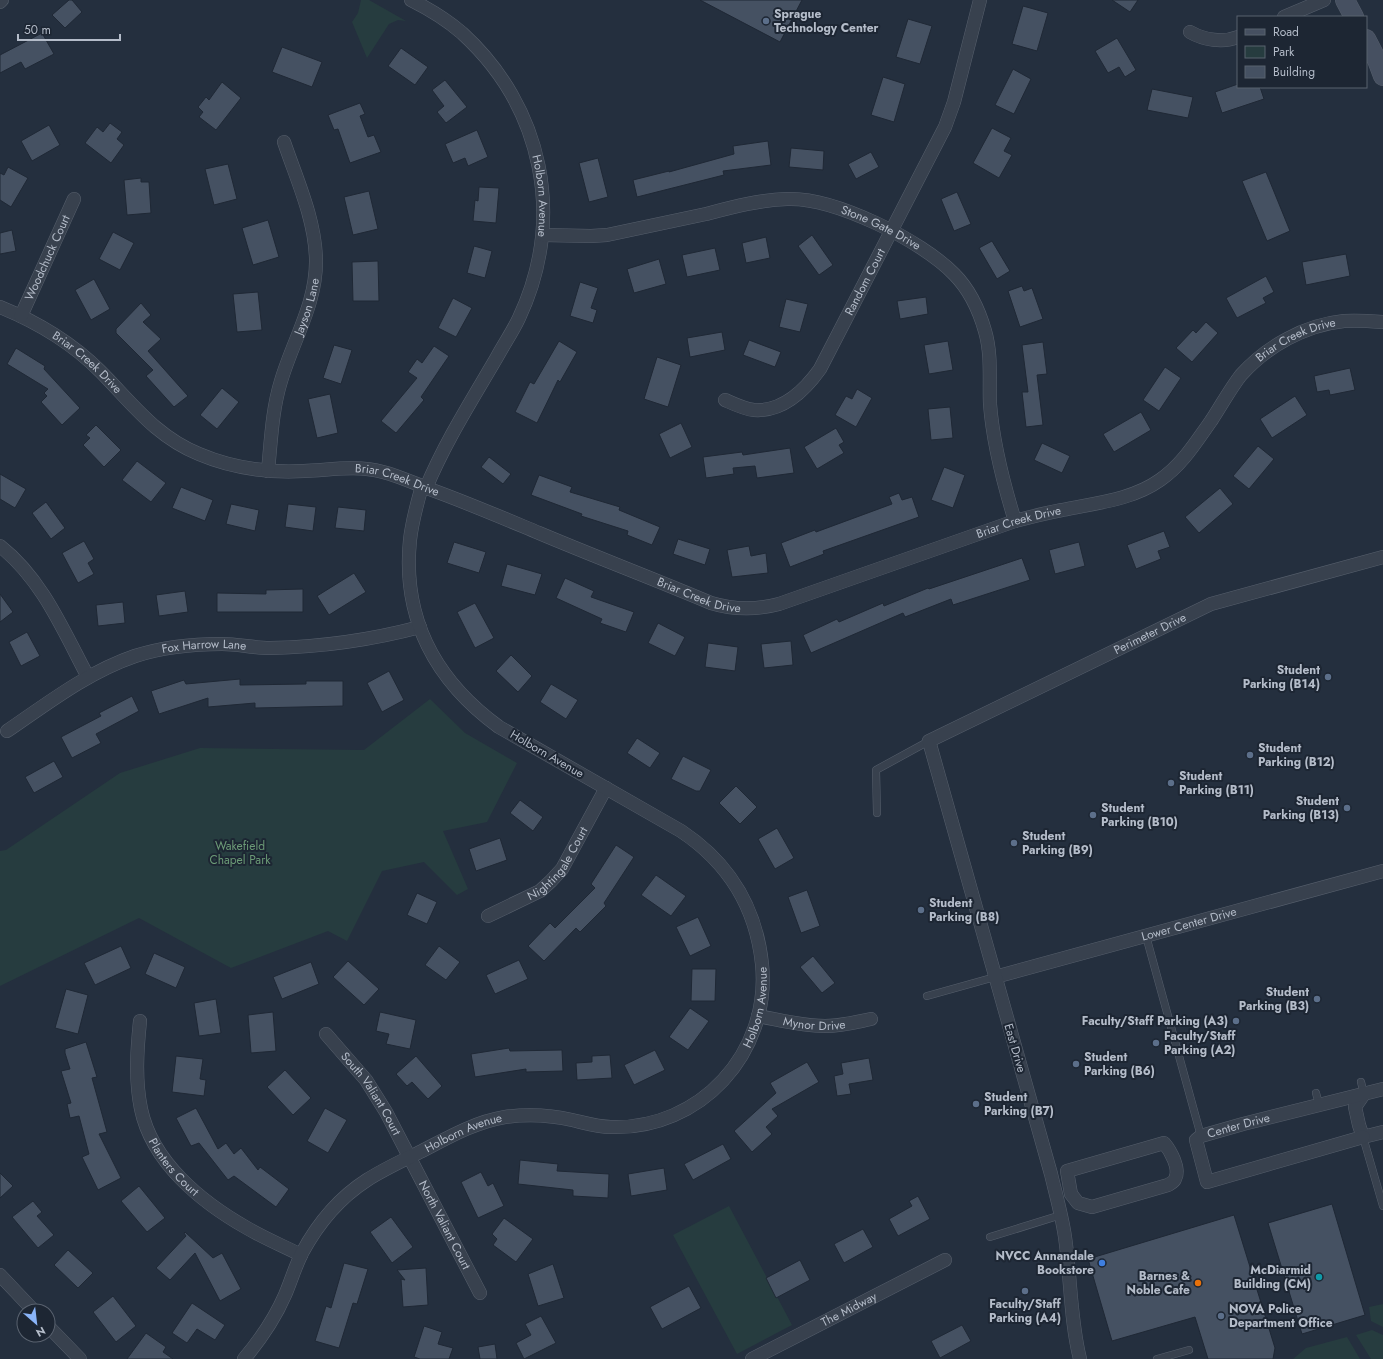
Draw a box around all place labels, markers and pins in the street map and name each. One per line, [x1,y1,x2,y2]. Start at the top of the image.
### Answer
place label: Sprague Technology Center [774,5,879,37]
marker: Sprague Technology Center [761,16,771,26]
place label: Student Parking (B14) [1243,661,1320,693]
marker: Student Parking (B14) [1323,672,1333,682]
place label: Student Parking (B12) [1258,739,1335,771]
marker: Student Parking (B12) [1245,750,1255,760]
place label: Student Parking (B11) [1179,767,1254,799]
marker: Student Parking (B11) [1166,778,1176,788]
place label: Student Parking (B13) [1263,792,1339,824]
place label: Student Parking (B10) [1101,799,1178,831]
marker: Student Parking (B13) [1342,803,1352,813]
marker: Student Parking (B10) [1088,810,1098,820]
place label: Student Parking (B9) [1022,827,1093,859]
marker: Student Parking (B9) [1009,838,1019,848]
place label: Student Parking (B8) [929,894,999,926]
marker: Student Parking (B8) [916,905,926,915]
place label: Student Parking (B3) [1239,983,1309,1015]
marker: Student Parking (B3) [1312,994,1322,1004]
place label: Faculty/Staff Parking (A3) [1082,1012,1228,1030]
marker: Faculty/Staff Parking (A3) [1231,1016,1241,1026]
place label: Faculty/Staff Parking (A2) [1164,1027,1236,1059]
marker: Faculty/Staff Parking (A2) [1151,1038,1161,1048]
place label: Student Parking (B6) [1084,1048,1155,1080]
marker: Student Parking (B6) [1071,1059,1081,1069]
place label: Student Parking (B7) [984,1088,1054,1120]
marker: Student Parking (B7) [971,1099,981,1109]
place label: NVCC Annandale Bookstore [995,1247,1094,1279]
marker: NVCC Annandale Bookstore [1097,1258,1107,1268]
place label: McDiarmid Building (CM) [1234,1261,1311,1293]
place label: Barnes & Noble Cafe [1126,1267,1190,1299]
marker: McDiarmid Building (CM) [1314,1272,1324,1282]
marker: Barnes & Noble Cafe [1193,1278,1203,1288]
marker: Faculty/Staff Parking (A4) [1020,1286,1030,1296]
place label: Faculty/Staff Parking (A4) [989,1295,1062,1327]
place label: NOVA Police Department Office [1229,1300,1333,1332]
marker: NOVA Police Department Office [1216,1311,1226,1321]

